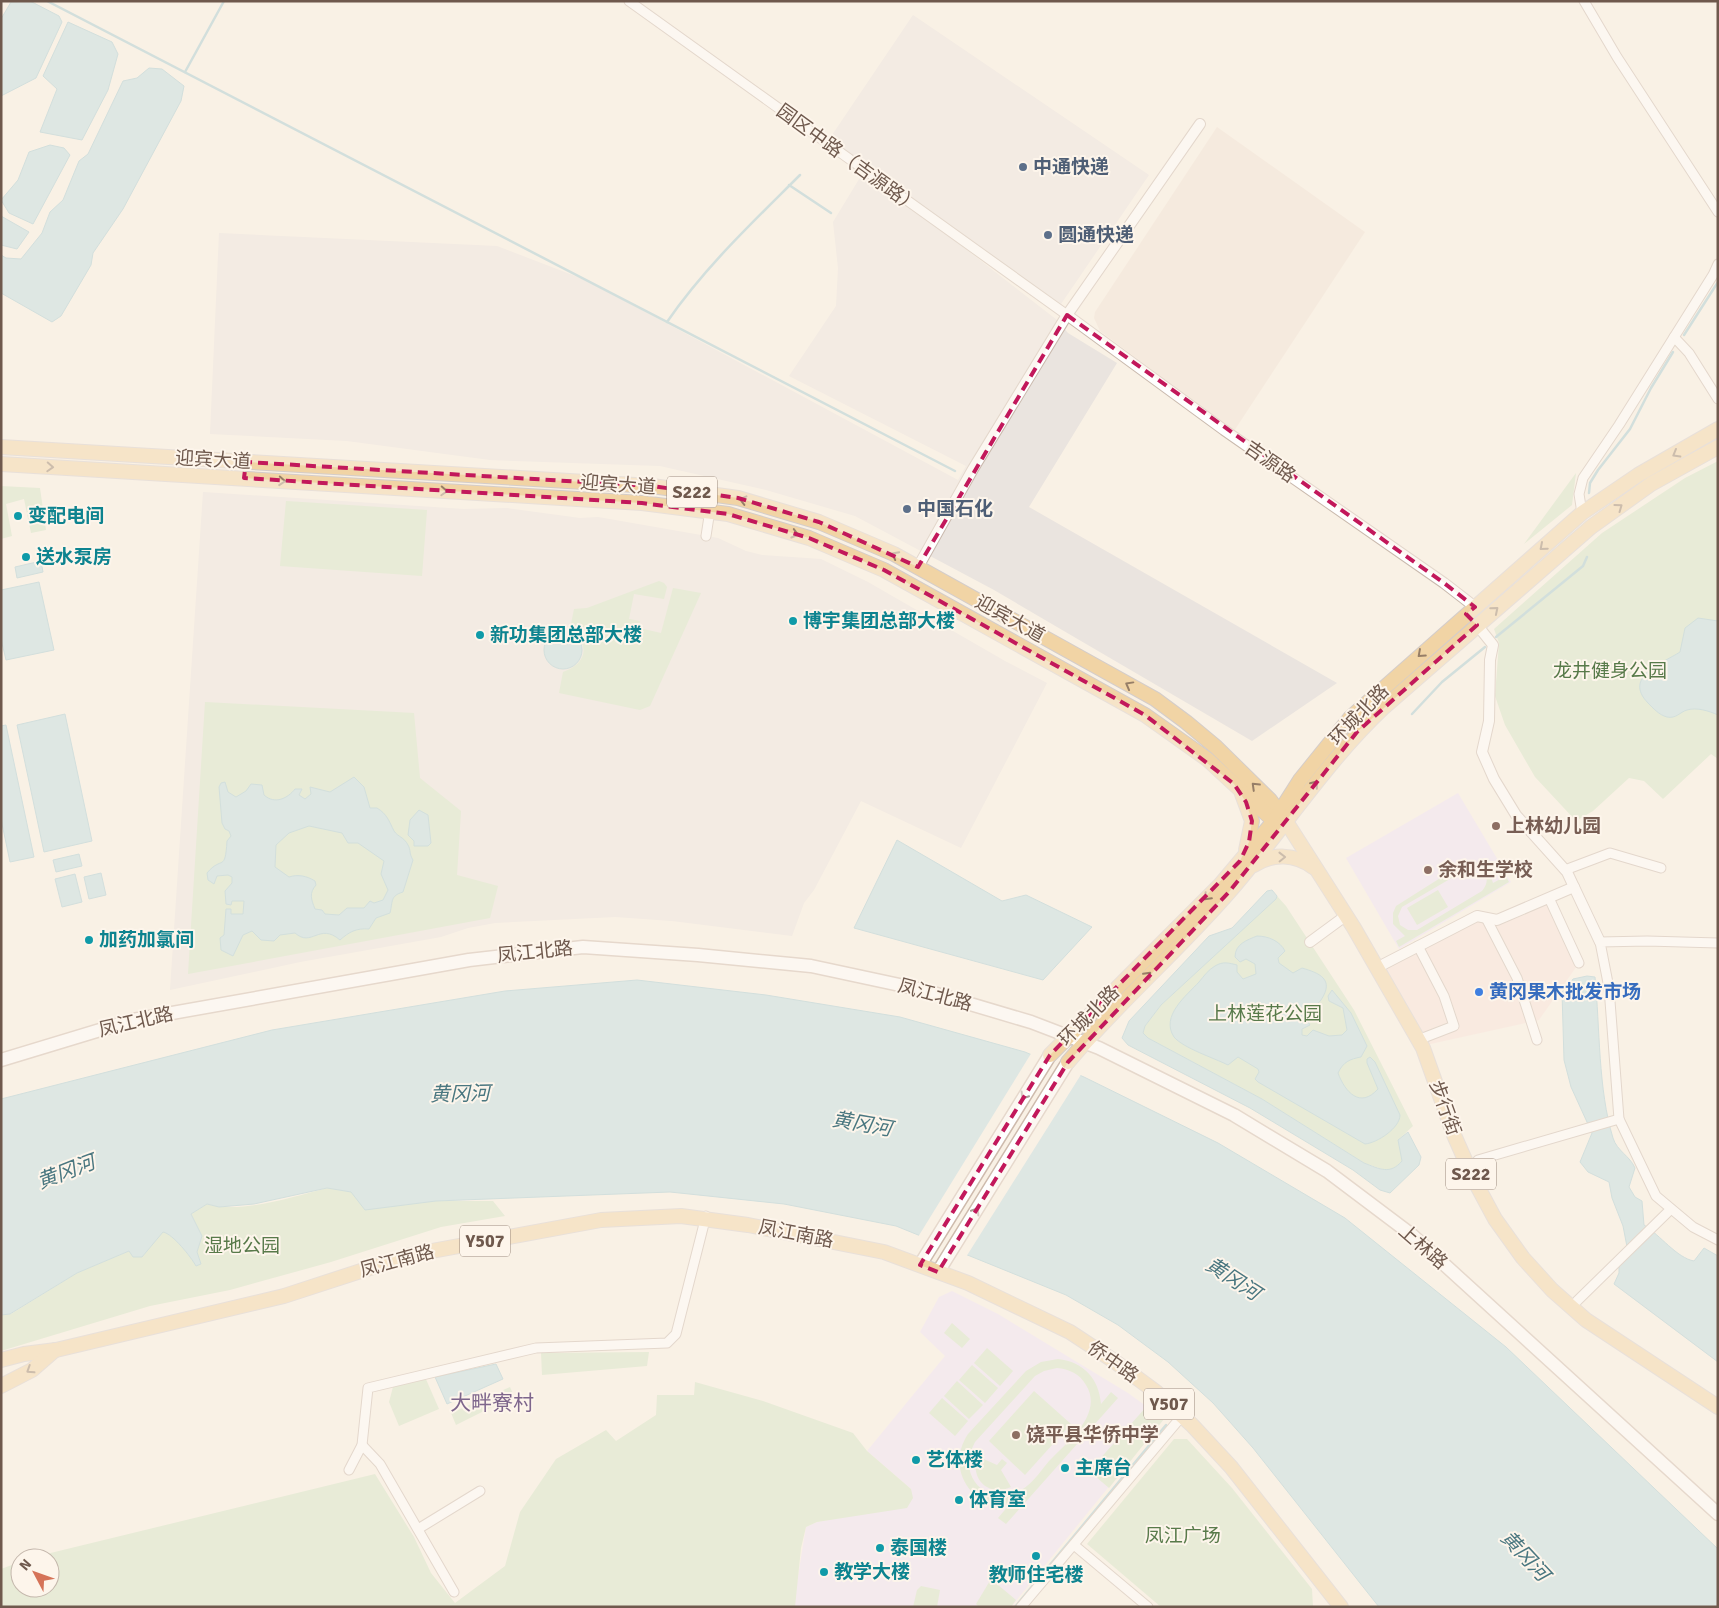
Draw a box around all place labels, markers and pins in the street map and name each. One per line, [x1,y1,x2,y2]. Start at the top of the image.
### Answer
place label: 中通快递 [1033,155,1109,179]
marker: 中通快递 [1017,161,1029,173]
place label: 圆通快递 [1058,223,1134,247]
marker: 圆通快递 [1042,229,1054,241]
place label: 中国石化 [917,497,993,521]
marker: 中国石化 [901,503,913,515]
place label: 变配电间 [28,504,104,528]
marker: 变配电间 [12,510,24,522]
place label: 送水泵房 [36,545,112,569]
marker: 送水泵房 [20,551,32,563]
place label: 博宇集团总部大楼 [803,609,955,633]
marker: 博宇集团总部大楼 [787,615,799,627]
place label: 新功集团总部大楼 [490,623,642,647]
marker: 新功集团总部大楼 [474,629,486,641]
place label: 上林幼儿园 [1506,814,1601,838]
marker: 上林幼儿园 [1490,820,1502,832]
place label: 余和生学校 [1438,858,1533,882]
marker: 余和生学校 [1422,864,1434,876]
place label: 加药加氯间 [99,928,194,952]
marker: 加药加氯间 [83,934,95,946]
place label: 黄冈果木批发市场 [1489,980,1641,1004]
marker: 黄冈果木批发市场 [1473,986,1485,998]
place label: 饶平县华侨中学 [1026,1423,1159,1447]
marker: 饶平县华侨中学 [1010,1429,1022,1441]
place label: 艺体楼 [926,1448,983,1472]
marker: 艺体楼 [910,1454,922,1466]
place label: 主席台 [1075,1456,1132,1480]
marker: 主席台 [1059,1462,1071,1474]
place label: 体育室 [969,1488,1026,1512]
marker: 体育室 [953,1494,965,1506]
place label: 泰国楼 [890,1536,947,1560]
marker: 泰国楼 [874,1542,886,1554]
marker: 教师住宅楼 [1030,1550,1042,1562]
place label: 教学大楼 [834,1560,910,1584]
place label: 教师住宅楼 [988,1563,1084,1587]
marker: 教学大楼 [818,1566,830,1578]

